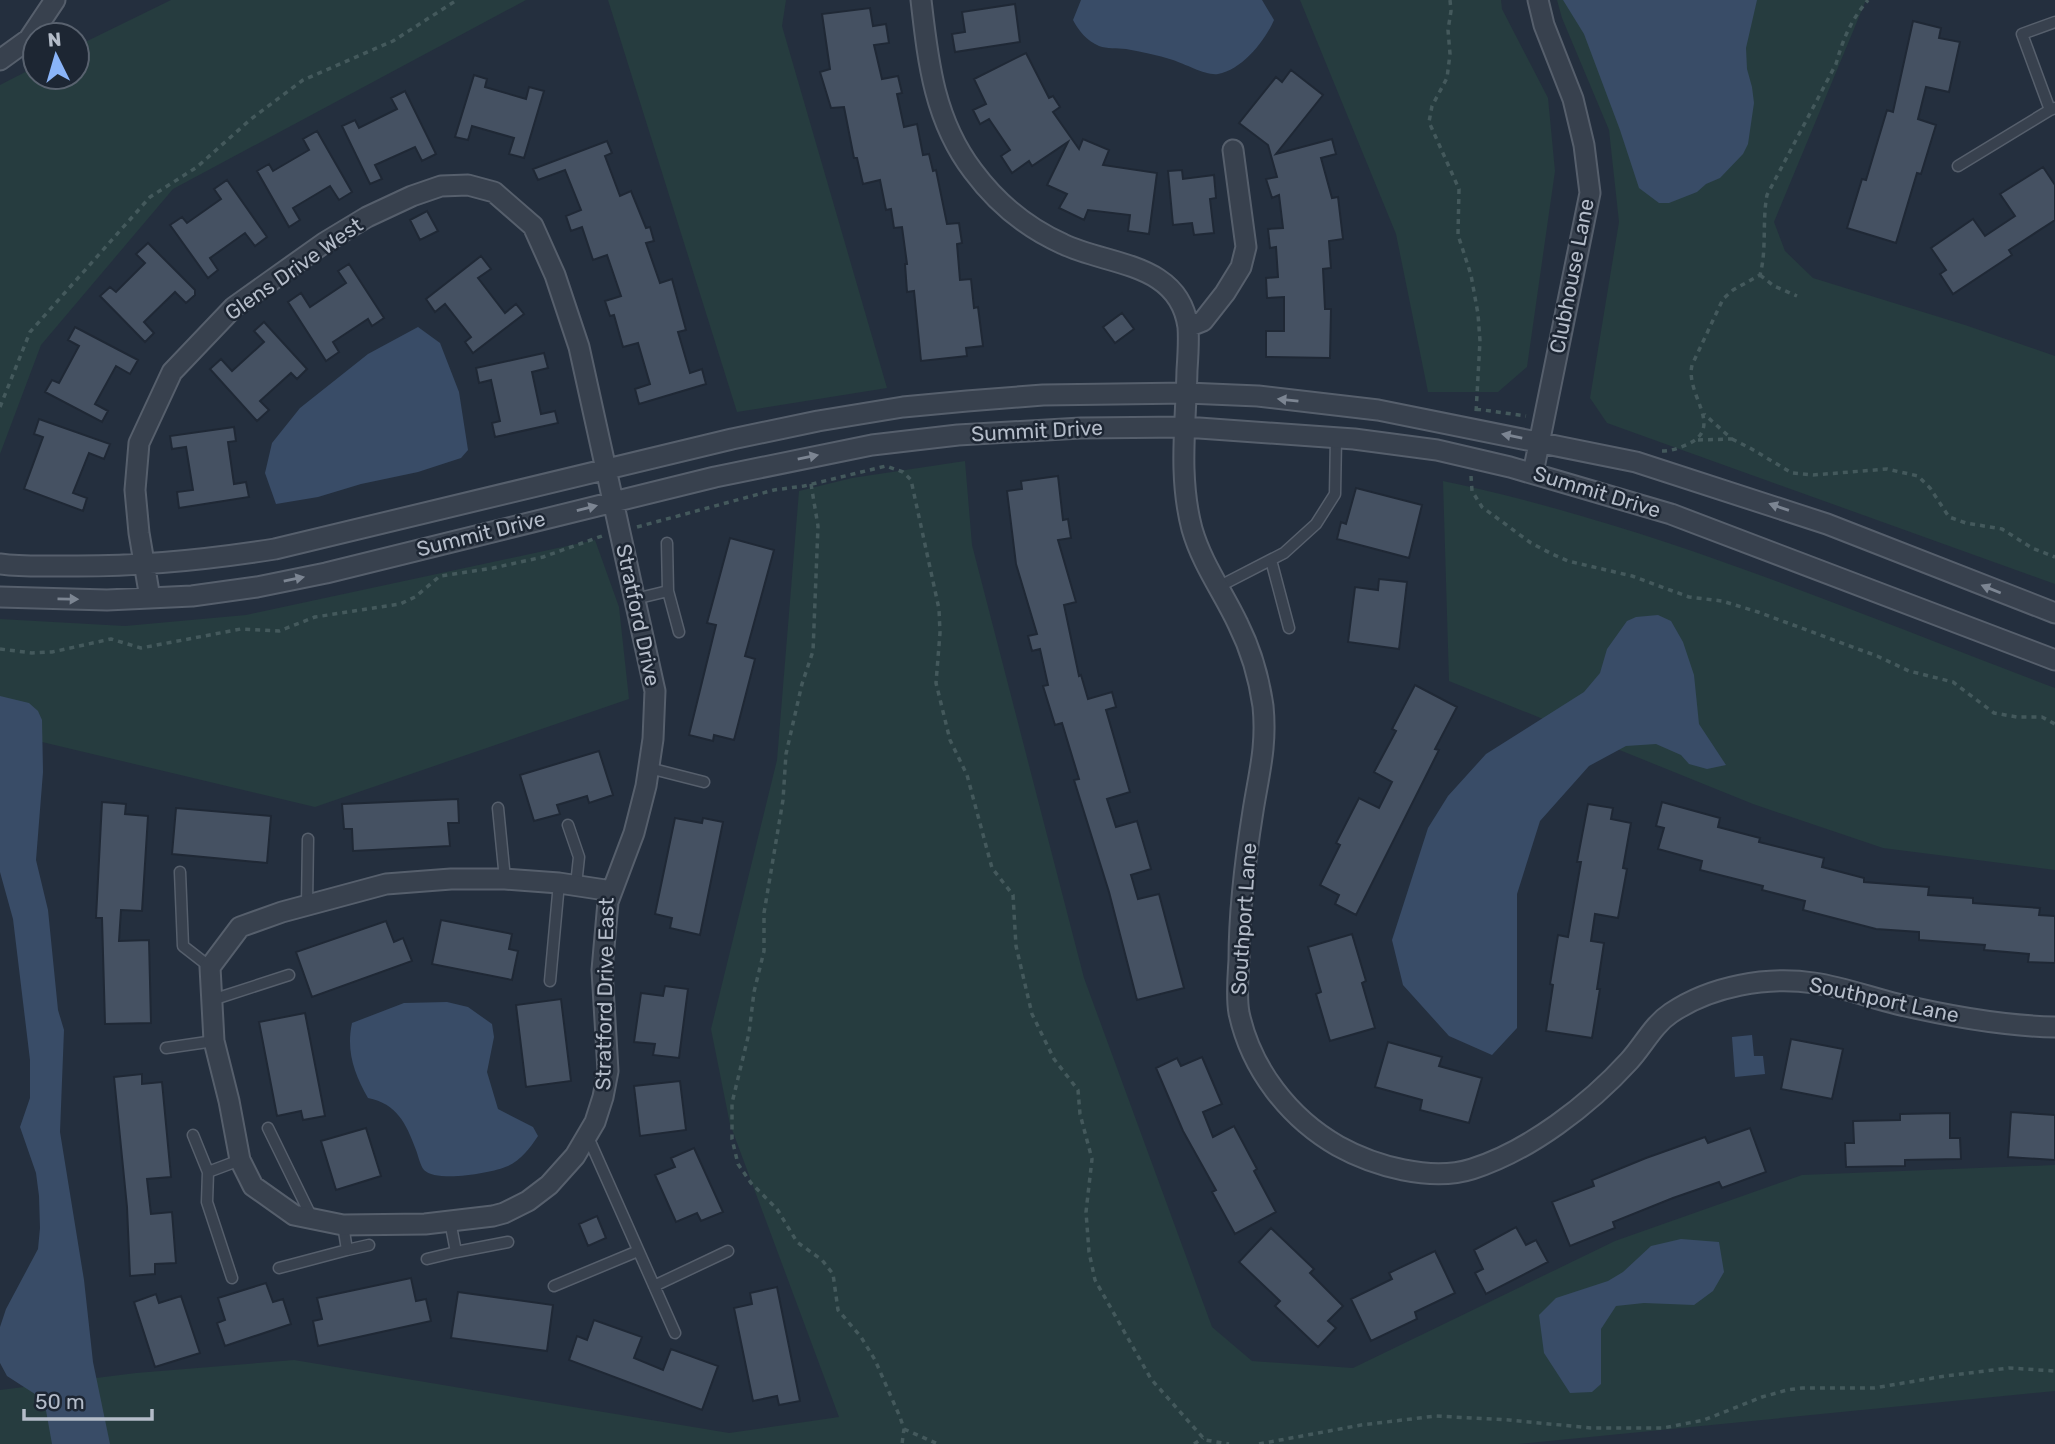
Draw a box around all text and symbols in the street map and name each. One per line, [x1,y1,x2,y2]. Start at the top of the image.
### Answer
north arrow [21,21,91,91]
text: N [47,28,62,52]
street label: Clubhouse Lane [1544,196,1599,355]
street label: Glens Drive West [220,212,367,325]
one-way arrow [1276,394,1298,405]
street label: Summit Drive [970,415,1104,446]
one-way arrow [1501,430,1523,441]
one-way arrow [797,452,819,463]
street label: Summit Drive [1530,460,1664,523]
one-way arrow [1768,501,1789,512]
one-way arrow [576,502,598,513]
street label: Summit Drive [414,505,548,562]
street label: Stratford Drive [611,542,666,688]
one-way arrow [283,574,305,585]
one-way arrow [1980,583,2001,594]
one-way arrow [57,594,79,605]
street label: Southport Lane [1226,842,1261,996]
street label: Stratford Drive East [590,897,619,1091]
street label: Southport Lane [1807,971,1961,1028]
scale bar [24,1378,152,1422]
text: 50 m [35,1389,85,1414]

